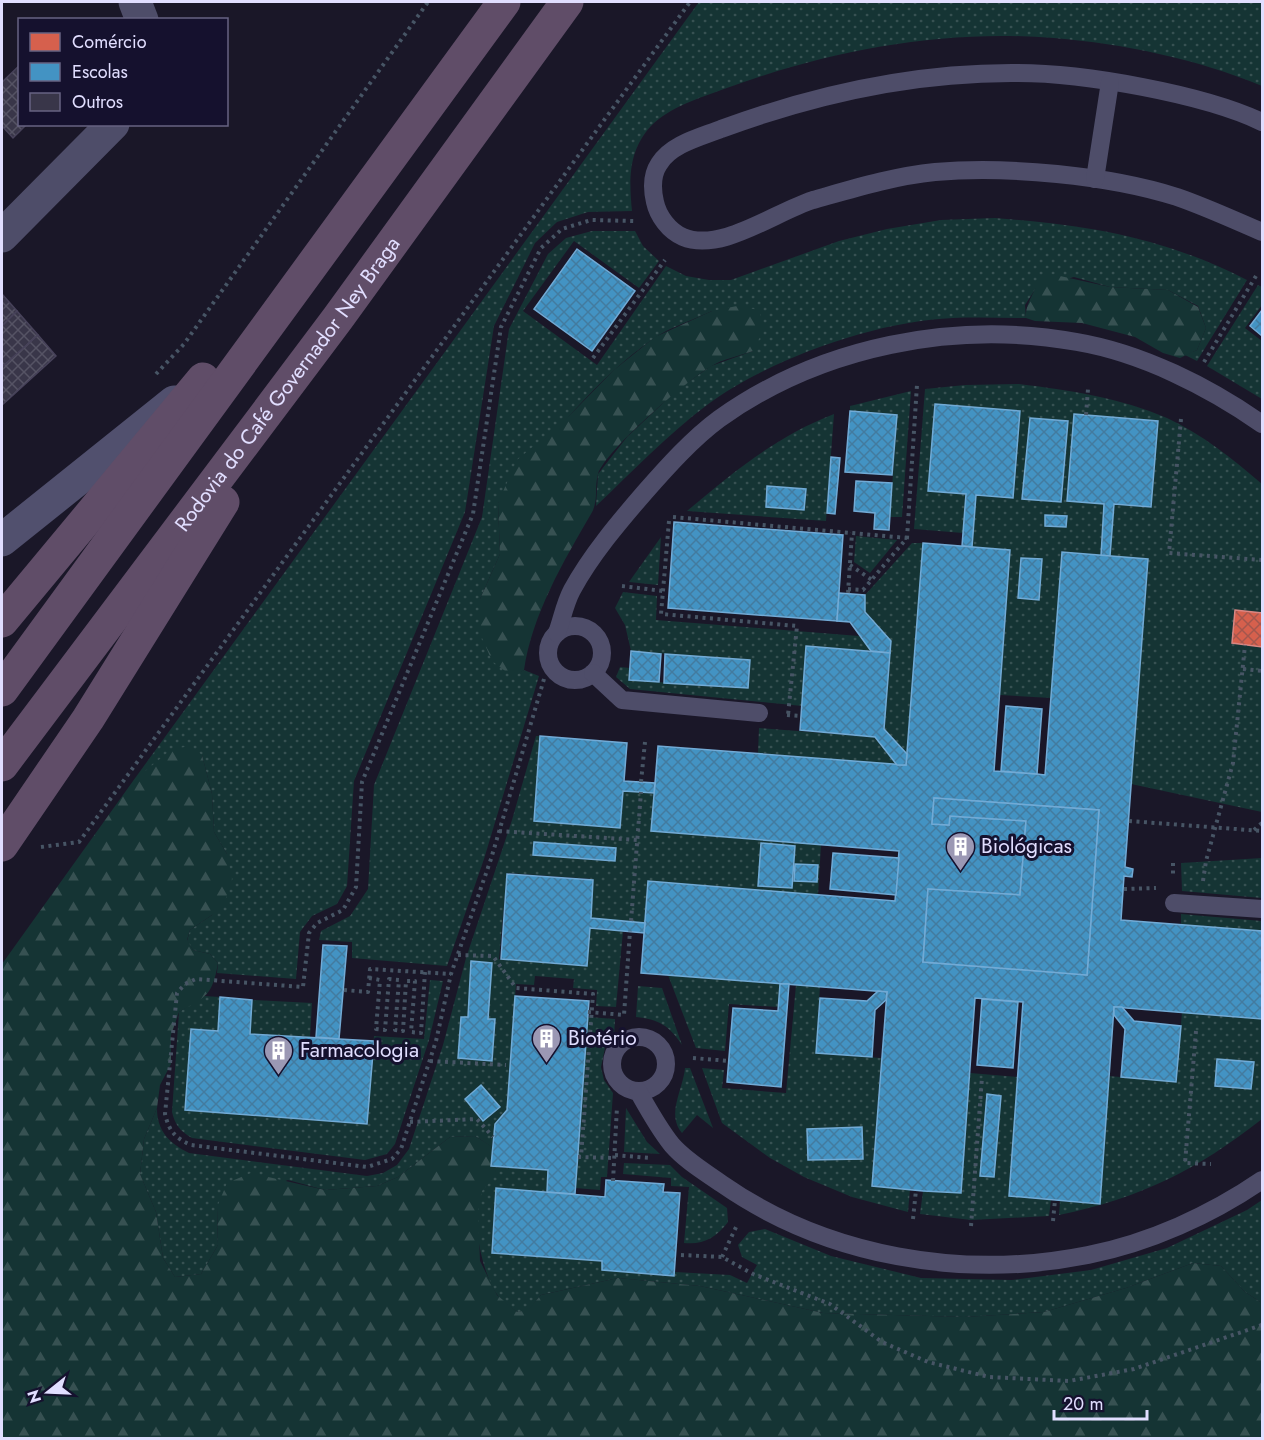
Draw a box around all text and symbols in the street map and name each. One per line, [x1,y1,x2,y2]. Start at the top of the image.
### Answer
legend [18,18,228,126]
text: Comércio [72,29,147,55]
text: Escolas [72,59,128,85]
text: Outros [72,89,123,115]
street label: Rodovia do Café Governador Ney Braga [168,230,407,538]
building icon: Biológicas [944,830,976,872]
place label: Biológicas [981,831,1072,861]
building icon: Biotério [531,1022,563,1064]
place label: Biotério [568,1023,637,1053]
building icon: Farmacologia [263,1034,295,1076]
place label: Farmacologia [300,1035,419,1065]
north arrow [18,1362,78,1422]
scale bar [1054,1383,1147,1421]
text: N [21,1387,47,1406]
text: 20 m [1063,1391,1103,1417]

